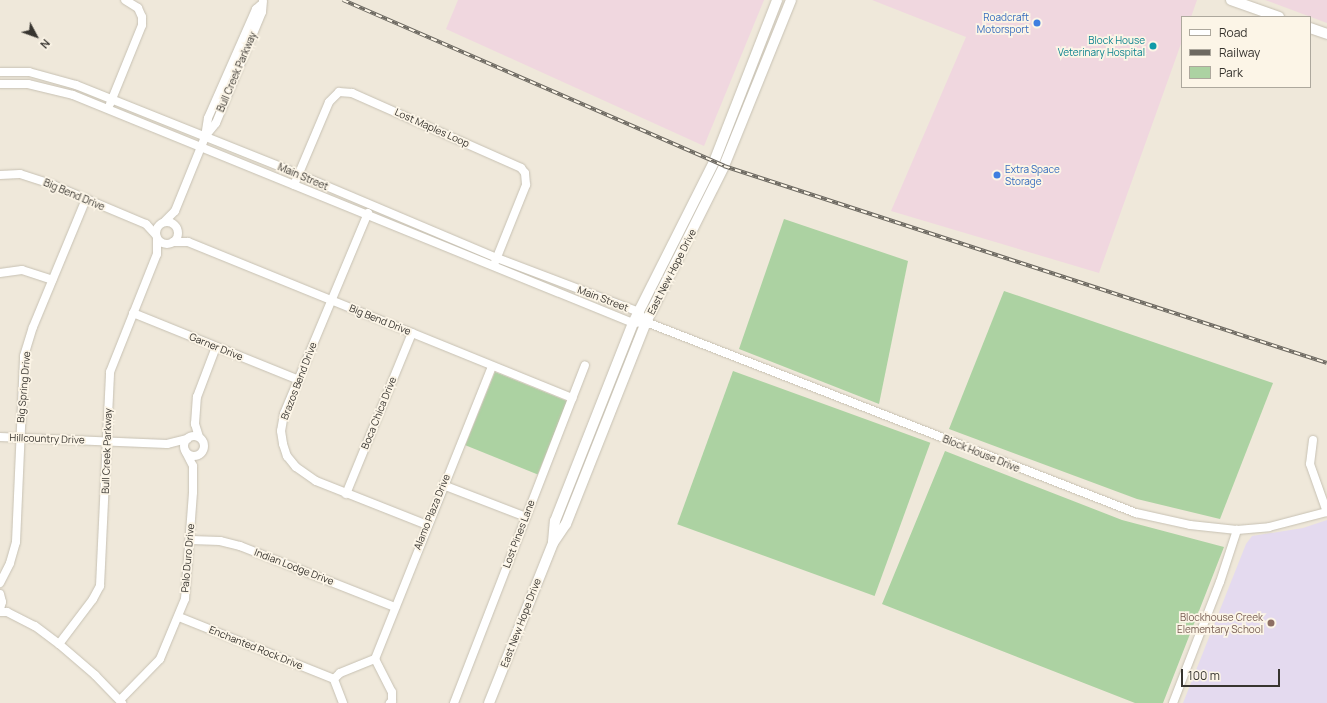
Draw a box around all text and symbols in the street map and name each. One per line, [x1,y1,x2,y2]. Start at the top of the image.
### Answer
place label: Roadcraft Motorsport [977,11,1029,34]
north arrow [16,16,56,56]
legend [1181,16,1311,88]
marker: Roadcraft Motorsport [1032,18,1042,28]
text: Road [1219,24,1247,41]
street label: Bull Creek Parkway [215,30,259,114]
place label: Block House Veterinary Hospital [1058,34,1145,58]
text: N [37,36,54,52]
marker: Block House Veterinary Hospital [1148,41,1158,51]
text: Railway [1219,44,1260,61]
text: Park [1219,64,1243,81]
street label: Lost Maples Loop [393,106,471,150]
street label: Main Street [276,161,330,193]
place label: Extra Space Storage [1005,163,1060,186]
marker: Extra Space Storage [992,170,1002,180]
street label: Big Bend Drive [42,177,106,213]
street label: East New Hope Drive [645,227,699,317]
street label: Main Street [576,284,630,314]
street label: Big Bend Drive [347,302,413,338]
street label: Garner Drive [187,331,245,363]
street label: Brazos Bend Drive [279,341,319,421]
street label: Big Spring Drive [15,351,33,423]
street label: Boca Chica Drive [359,375,399,451]
street label: Bull Creek Parkway [100,408,114,494]
street label: Hillcountry Drive [9,432,85,446]
street label: Block House Drive [941,433,1021,475]
street label: Alamo Plaza Drive [411,472,453,552]
street label: Lost Pines Lane [500,498,538,570]
street label: Palo Duro Drive [179,523,197,593]
street label: Indian Lodge Drive [253,546,335,588]
street label: East New Hope Drive [498,577,544,669]
place label: Blockhouse Creek Elementary School [1177,611,1263,634]
marker: Blockhouse Creek Elementary School [1266,618,1276,628]
street label: Enchanted Rock Drive [207,624,305,672]
scale bar [1183,661,1282,687]
text: 100 m [1188,667,1220,684]

